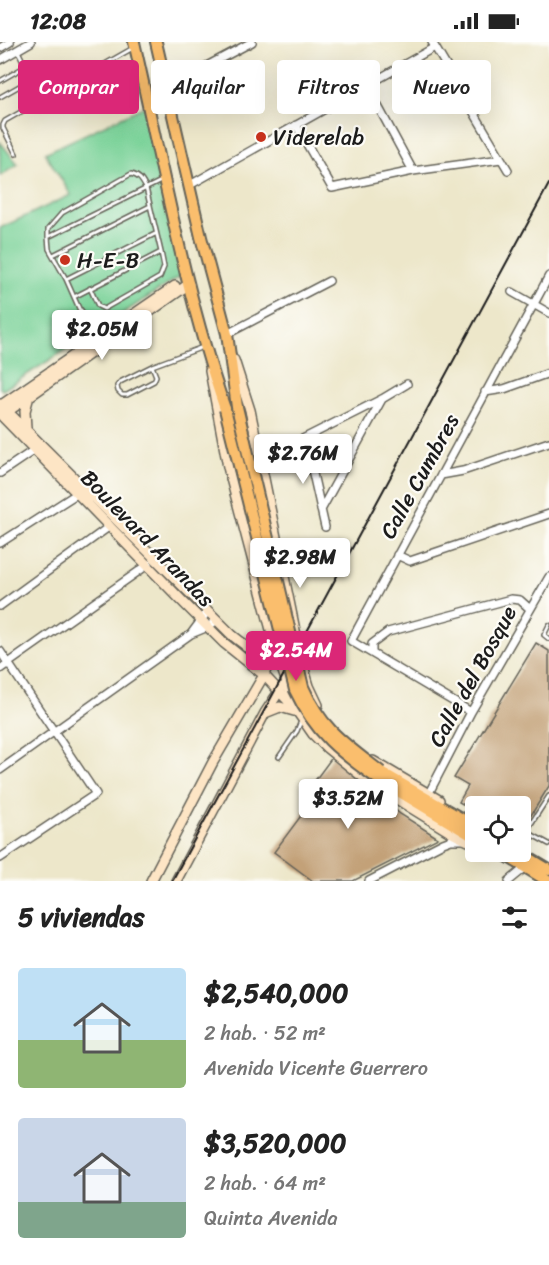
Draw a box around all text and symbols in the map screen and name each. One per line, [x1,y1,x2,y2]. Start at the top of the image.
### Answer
text: 12:08 [30,2,86,41]
chip: Comprar [18,60,139,114]
chip: Alquilar [151,60,265,114]
chip: Filtros [277,60,380,114]
chip: Nuevo [392,60,491,114]
place label: Viderelab [273,118,364,157]
marker: Viderelab [254,130,268,144]
place label: H-E-B [77,241,139,280]
marker: H-E-B [58,253,72,267]
pin: $2.05M [53,310,151,361]
text: $2.05M [66,312,138,347]
street label: Calle Cumbres [369,406,470,546]
pin: $2.76M [254,434,352,485]
text: $2.76M [268,436,338,471]
street label: Boulevard Arandas [71,460,225,617]
pin: $2.98M [251,538,349,589]
text: $2.98M [264,540,336,575]
street label: Calle del Bosque [417,598,528,754]
pin: $2.54M [247,631,345,682]
text: $2.54M [260,633,332,668]
pin: $3.52M [299,779,397,830]
text: $3.52M [313,781,383,816]
map controls [465,796,531,862]
button: locate [465,796,531,862]
text: 5 viviendas [18,894,145,940]
icon: filters [498,901,531,934]
text: $2,540,000 [204,970,348,1016]
icon: home [66,992,138,1064]
text: 2 hab. · 52 m² [204,1016,326,1051]
text: Avenida Vicente Guerrero [204,1051,428,1086]
text: $3,520,000 [204,1120,346,1166]
icon: home [66,1142,138,1214]
text: 2 hab. · 64 m² [204,1166,326,1201]
text: Quinta Avenida [204,1201,338,1236]

